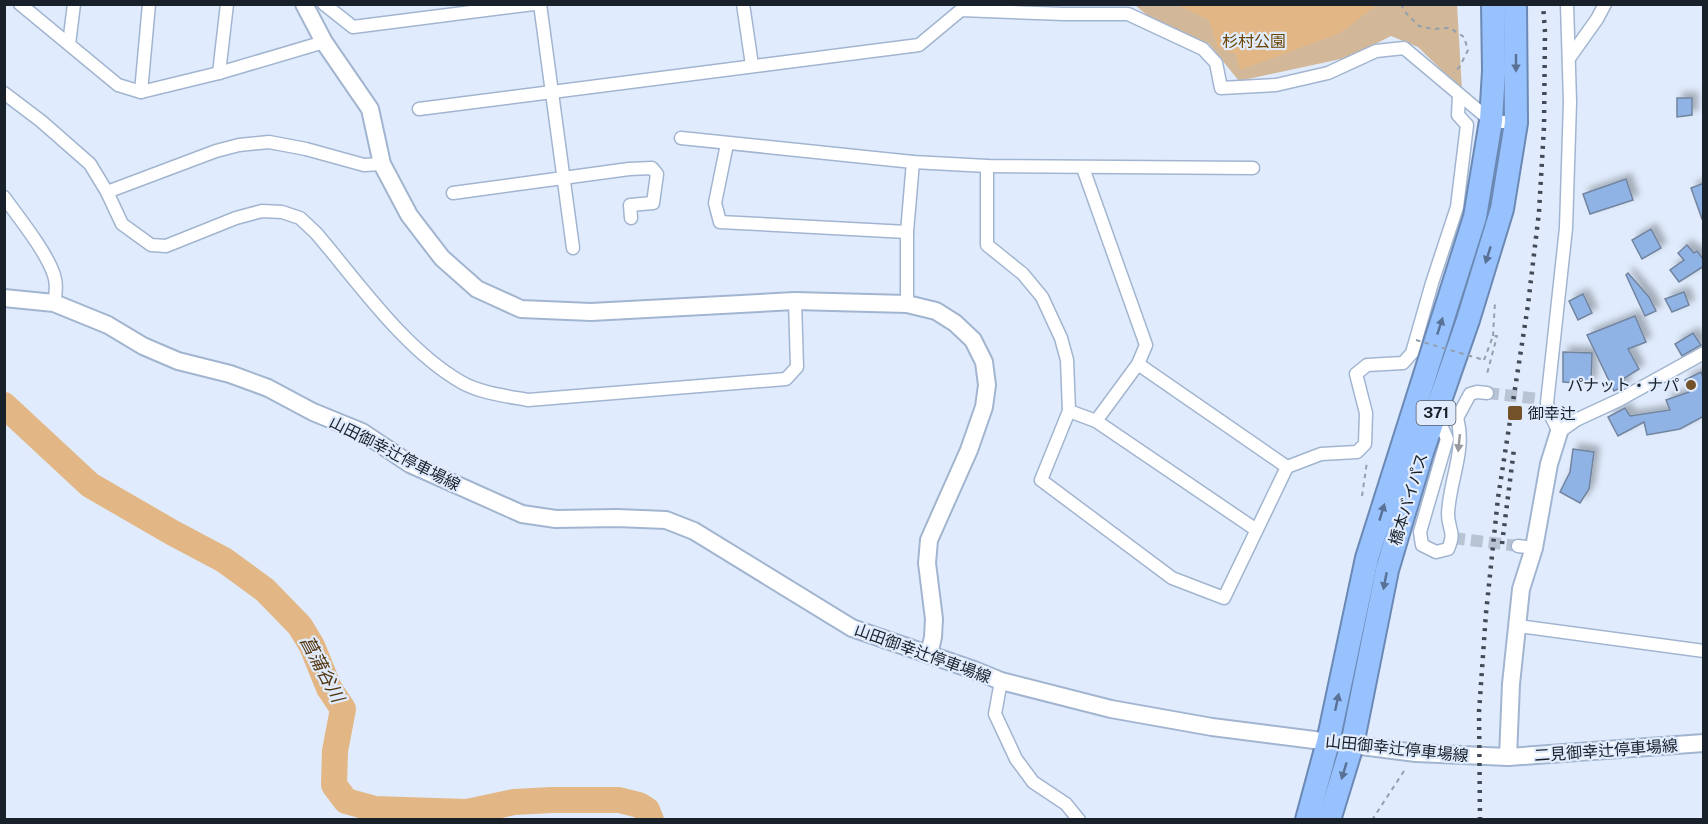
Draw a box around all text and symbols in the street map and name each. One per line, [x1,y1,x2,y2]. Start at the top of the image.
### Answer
park label: 杉村公園 [1222,32,1286,51]
one-way arrow [1511,53,1521,72]
one-way arrow [1483,246,1492,264]
one-way arrow [1436,317,1445,335]
place label: パナット・ナパ [1567,376,1679,395]
marker: パナット・ナパ [1684,378,1698,392]
road number: 371 [1416,401,1456,425]
marker: 御幸辻 [1506,404,1524,422]
place label: 御幸辻 [1528,404,1576,423]
street label: 山田御幸辻停車場線 [326,412,463,495]
one-way arrow [1454,434,1464,453]
street label: 橋本バイパス [1385,451,1432,548]
one-way arrow [1377,503,1387,521]
one-way arrow [1380,571,1389,590]
street label: 山田御幸辻停車場線 [852,620,994,687]
water label: 菖蒲谷川 [296,632,350,707]
one-way arrow [1332,692,1342,711]
street label: 山田御幸辻停車場線 [1324,732,1470,765]
street label: 二見御幸辻停車場線 [1534,736,1679,765]
one-way arrow [1339,762,1348,780]

